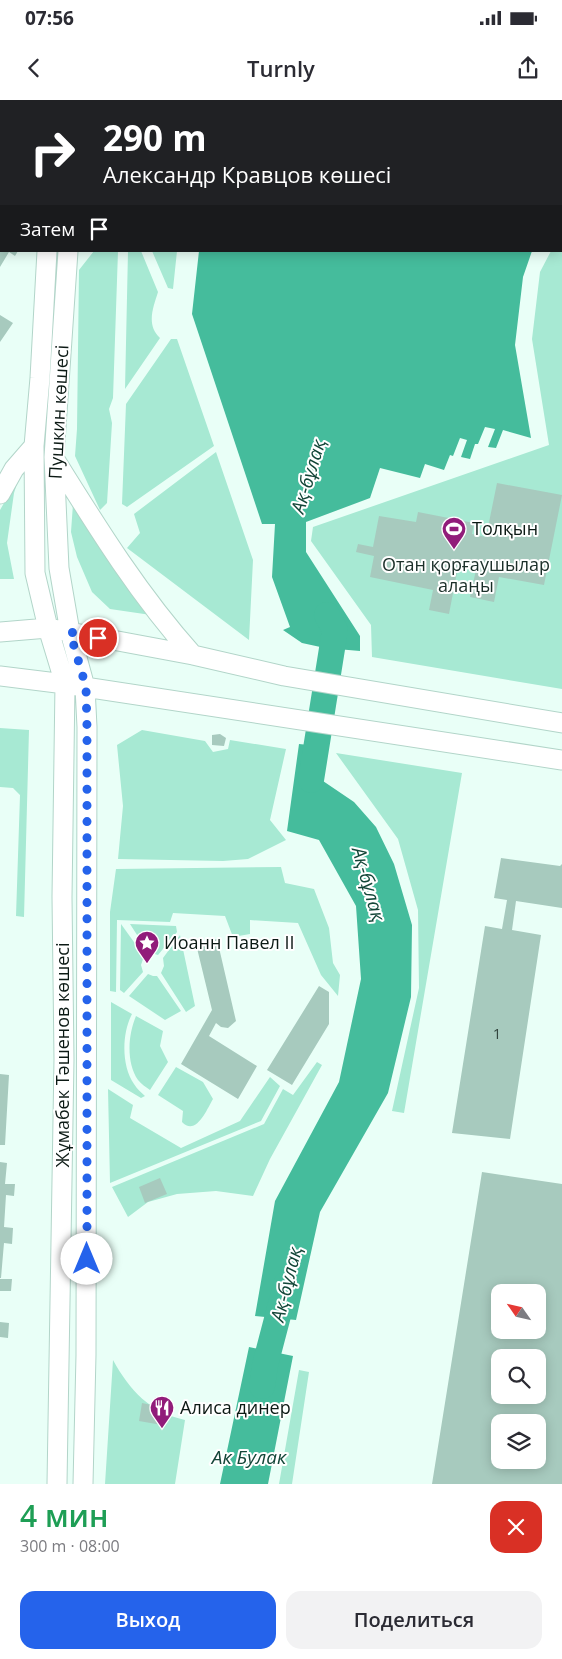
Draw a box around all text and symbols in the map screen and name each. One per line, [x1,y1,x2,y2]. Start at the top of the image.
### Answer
text: 07:56 [25,5,74,31]
text: Turnly [247,53,315,83]
icon: back [20,54,48,82]
icon: share [514,54,542,82]
text: 290 m [103,114,207,161]
icon: right [20,120,85,185]
text: Александр Кравцов көшесі [103,159,391,189]
icon: arrive [85,215,113,243]
text: Затем [20,216,75,242]
street label: Пушкин көшесі [43,344,74,480]
water label: Ақ-бұлақ [284,436,332,518]
sports icon: Толқын [441,516,467,550]
place label: Толқын [472,516,538,540]
park label: Отан қорғаушылар алаңы [382,552,550,597]
pin [77,617,119,659]
icon: arrive [84,624,112,652]
water label: Ақ-бұлақ [345,842,392,924]
place icon: Иоанн Павел II [134,930,160,964]
place label: Иоанн Павел II [164,930,295,954]
street label: Жұмабек Тәшенов көшесі [50,943,74,1167]
house number: 1 [493,1023,501,1043]
position arrow [60,1232,112,1284]
water label: Ақ-бұлақ [264,1244,308,1326]
north arrow [491,1284,546,1339]
map controls [491,1284,546,1469]
button: search [491,1349,546,1404]
restaurant icon: Алиса динер [149,1395,175,1429]
place label: Алиса динер [180,1395,291,1419]
button: layers [491,1414,546,1469]
water label: Ак Булак [210,1444,287,1470]
text: 4 мин [20,1495,108,1536]
button: close [490,1501,542,1553]
text: 300 m · 08:00 [20,1535,120,1557]
button: Выход [20,1591,276,1649]
button: Поделиться [286,1591,542,1649]

